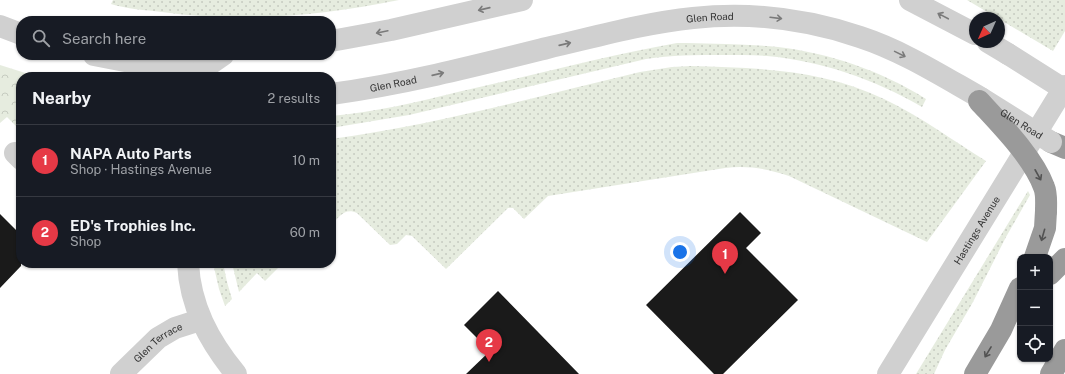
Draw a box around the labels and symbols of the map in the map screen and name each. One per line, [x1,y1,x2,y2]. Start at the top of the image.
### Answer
one-way arrow [478,5,491,13]
street label: Glen Road [685,10,734,25]
one-way arrow [937,12,949,20]
north arrow [969,12,1005,48]
one-way arrow [769,15,782,22]
one-way arrow [376,29,389,37]
one-way arrow [558,40,571,47]
one-way arrow [894,50,906,58]
one-way arrow [431,69,444,77]
street label: Glen Road [369,73,418,94]
street label: Glen Road [998,106,1045,141]
one-way arrow [1035,169,1043,181]
street label: Hastings Avenue [951,193,1002,266]
one-way arrow [1039,228,1046,241]
pin: 1 [712,241,738,274]
your location [670,242,690,262]
street label: Glen Terrace [131,320,184,365]
pin: 2 [476,329,502,362]
one-way arrow [983,346,991,358]

